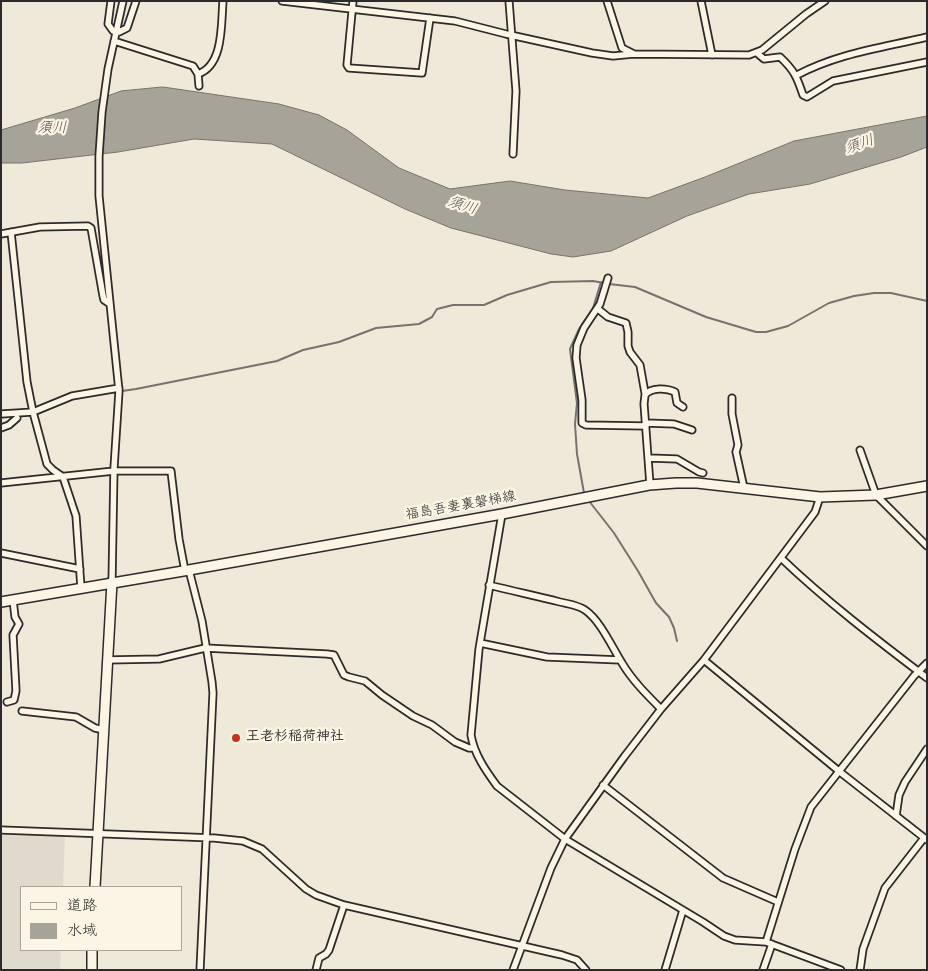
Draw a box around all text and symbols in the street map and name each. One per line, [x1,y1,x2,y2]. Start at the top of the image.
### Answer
water label: 須川 [37,120,67,138]
water label: 須川 [843,133,877,159]
water label: 須川 [445,194,479,220]
street label: 福島吾妻裏磐梯線 [404,489,518,525]
place label: 王老杉稲荷神社 [246,730,344,746]
marker: 王老杉稲荷神社 [230,732,242,744]
legend [20,886,182,951]
text: 道路 [67,894,97,918]
text: 水域 [67,919,97,943]

